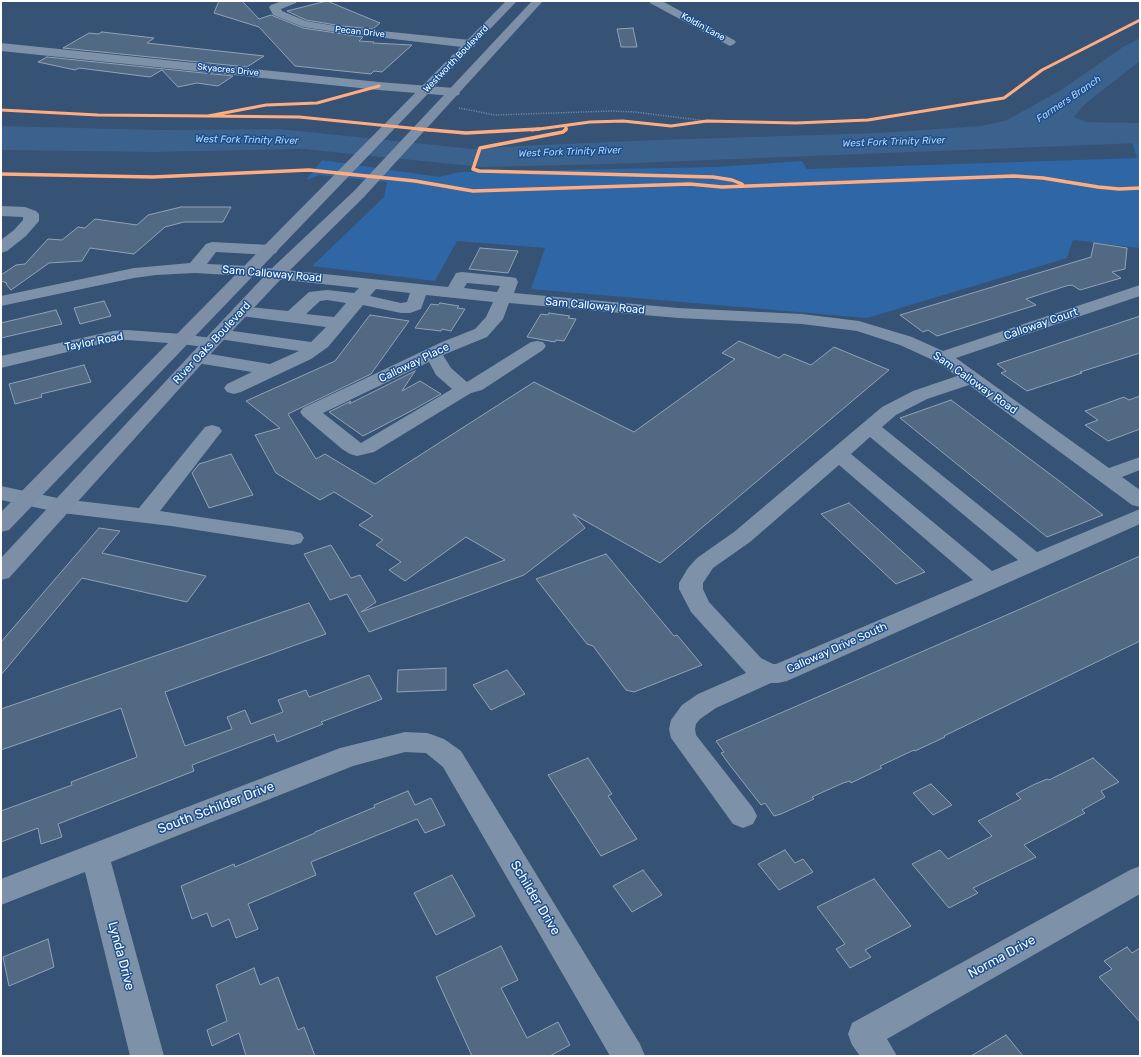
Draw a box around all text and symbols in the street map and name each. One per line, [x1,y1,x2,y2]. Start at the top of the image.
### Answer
street label: Koldin Lane [679,11,727,43]
street label: Westworth Boulevard [421,23,491,95]
street label: Pecan Drive [335,24,385,40]
street label: Skyacres Drive [197,61,259,79]
water label: Farmers Branch [1034,73,1104,125]
water label: West Fork Trinity River [195,133,299,147]
water label: West Fork Trinity River [842,134,946,150]
water label: West Fork Trinity River [518,144,622,160]
street label: Sam Calloway Road [222,263,322,285]
street label: Sam Calloway Road [545,295,645,317]
street label: River Oaks Boulevard [170,299,254,387]
street label: Calloway Court [1002,305,1080,343]
street label: Taylor Road [64,330,124,354]
street label: Calloway Place [377,340,451,386]
street label: Sam Calloway Road [930,349,1020,417]
street label: Calloway Drive South [785,620,889,676]
street label: South Schilder Drive [156,779,276,837]
street label: Schilder Drive [507,858,563,938]
street label: Lynda Drive [104,920,138,992]
street label: Norma Drive [966,932,1038,982]

